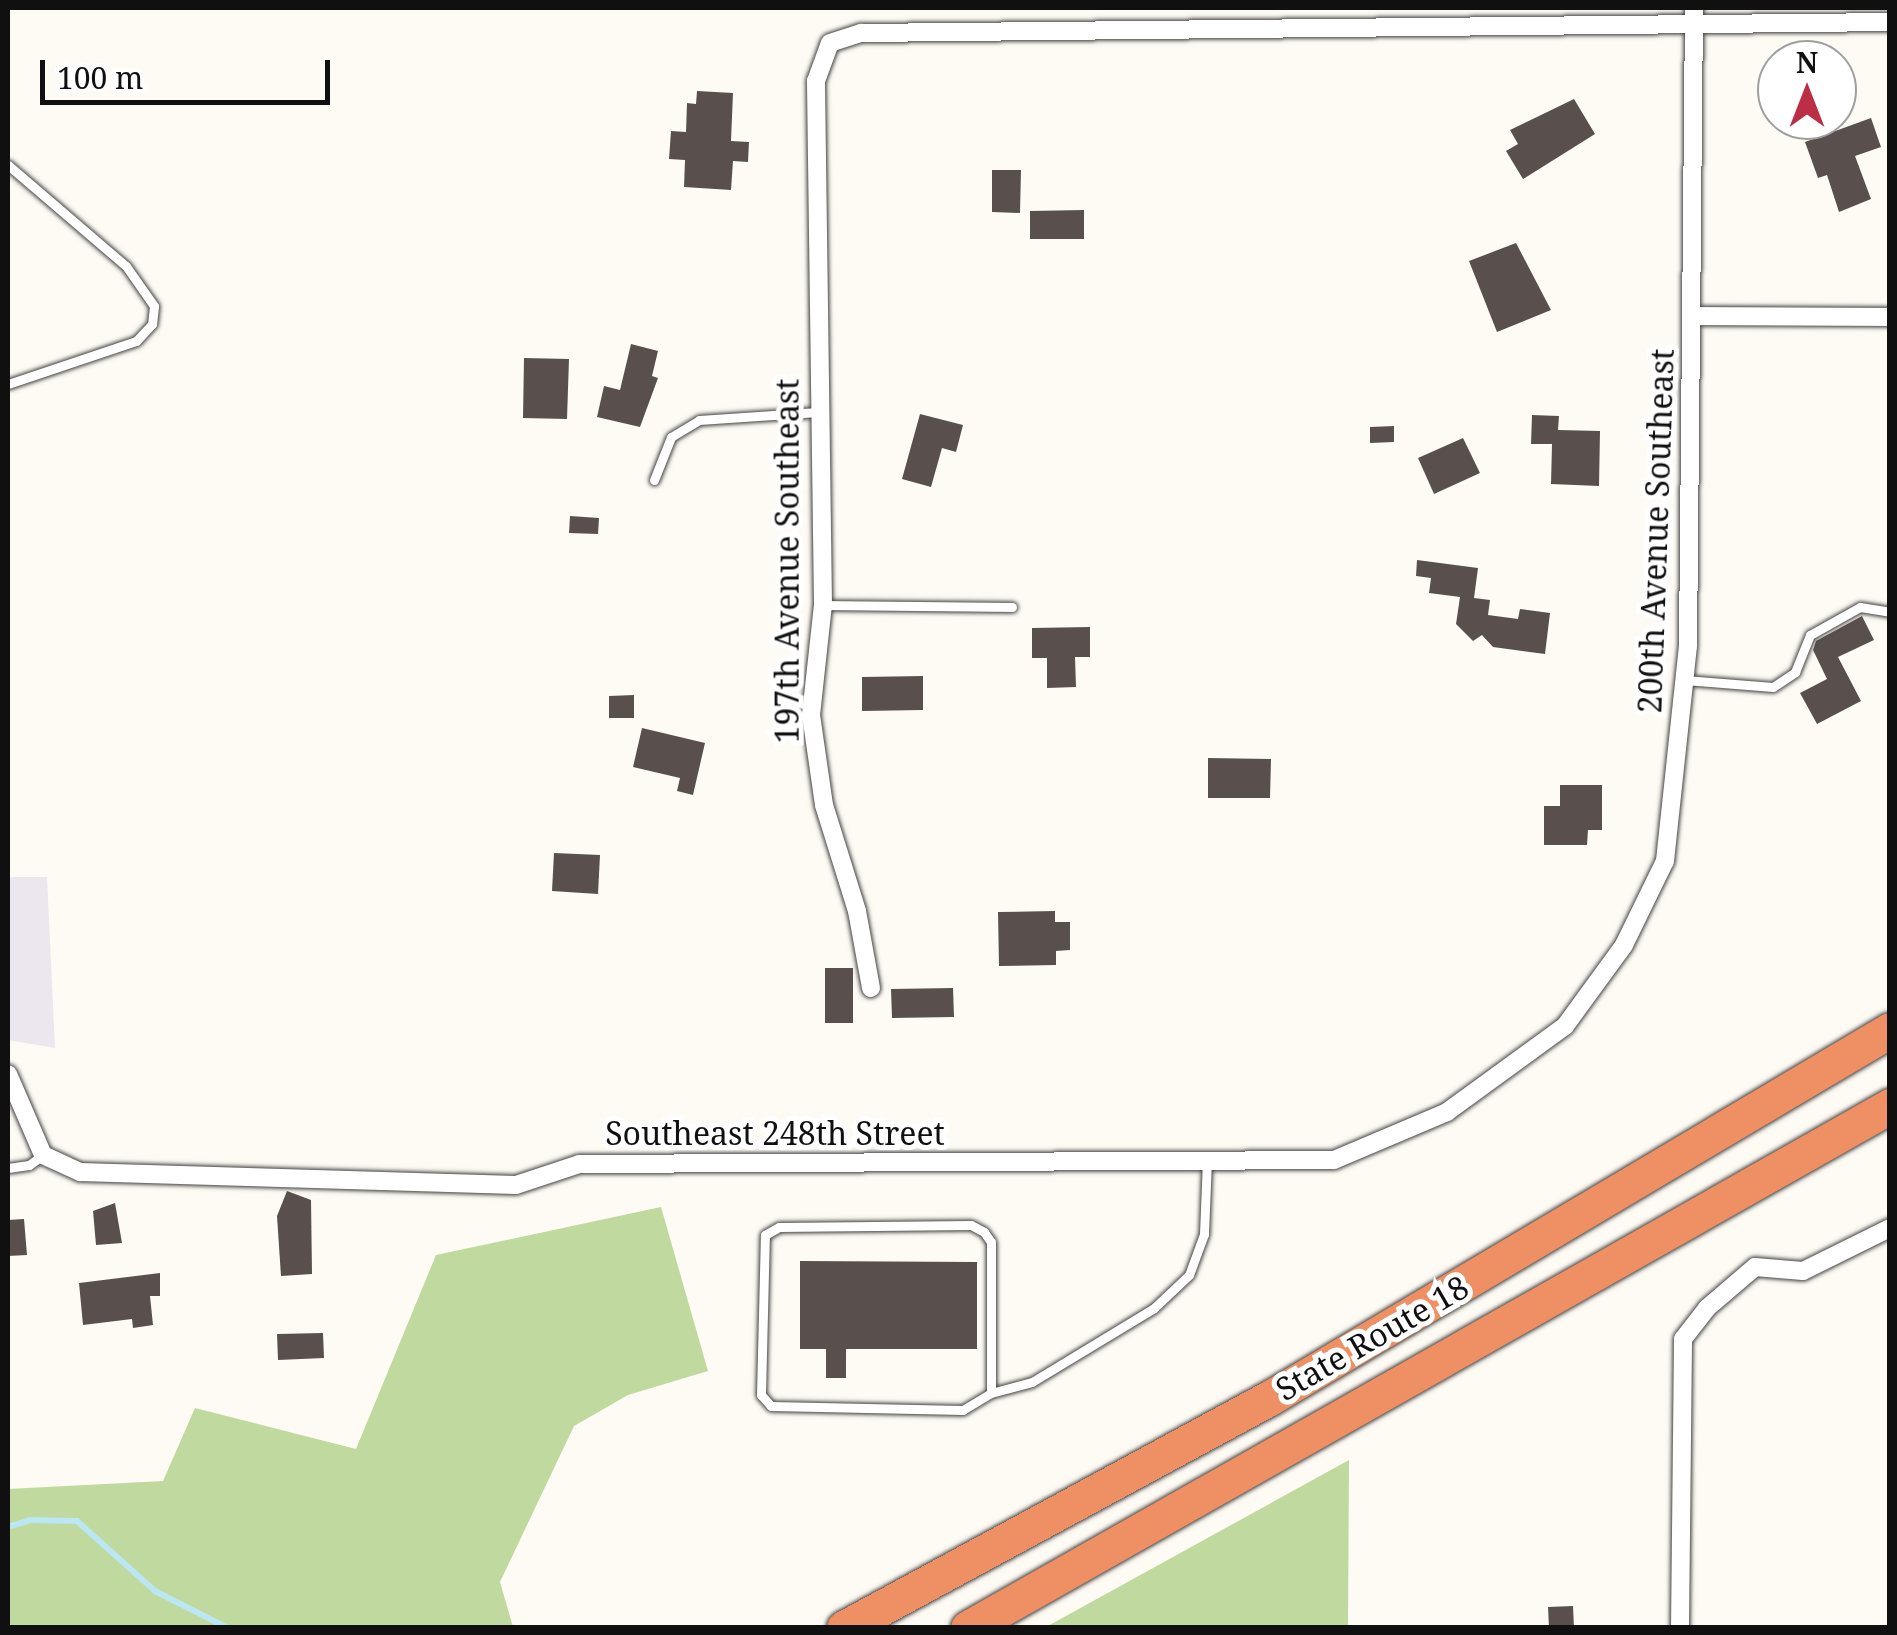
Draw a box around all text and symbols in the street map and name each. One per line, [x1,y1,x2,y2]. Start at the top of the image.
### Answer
scale bar [45,40,335,102]
north arrow [1757,40,1857,140]
text: N [1796,43,1818,81]
text: 100 m [57,57,143,98]
street label: 200th Avenue Southeast [1630,348,1682,714]
street label: 197th Avenue Southeast [768,379,806,743]
street label: Southeast 248th Street [605,1114,945,1152]
street label: State Route 18 [1269,1267,1475,1409]

